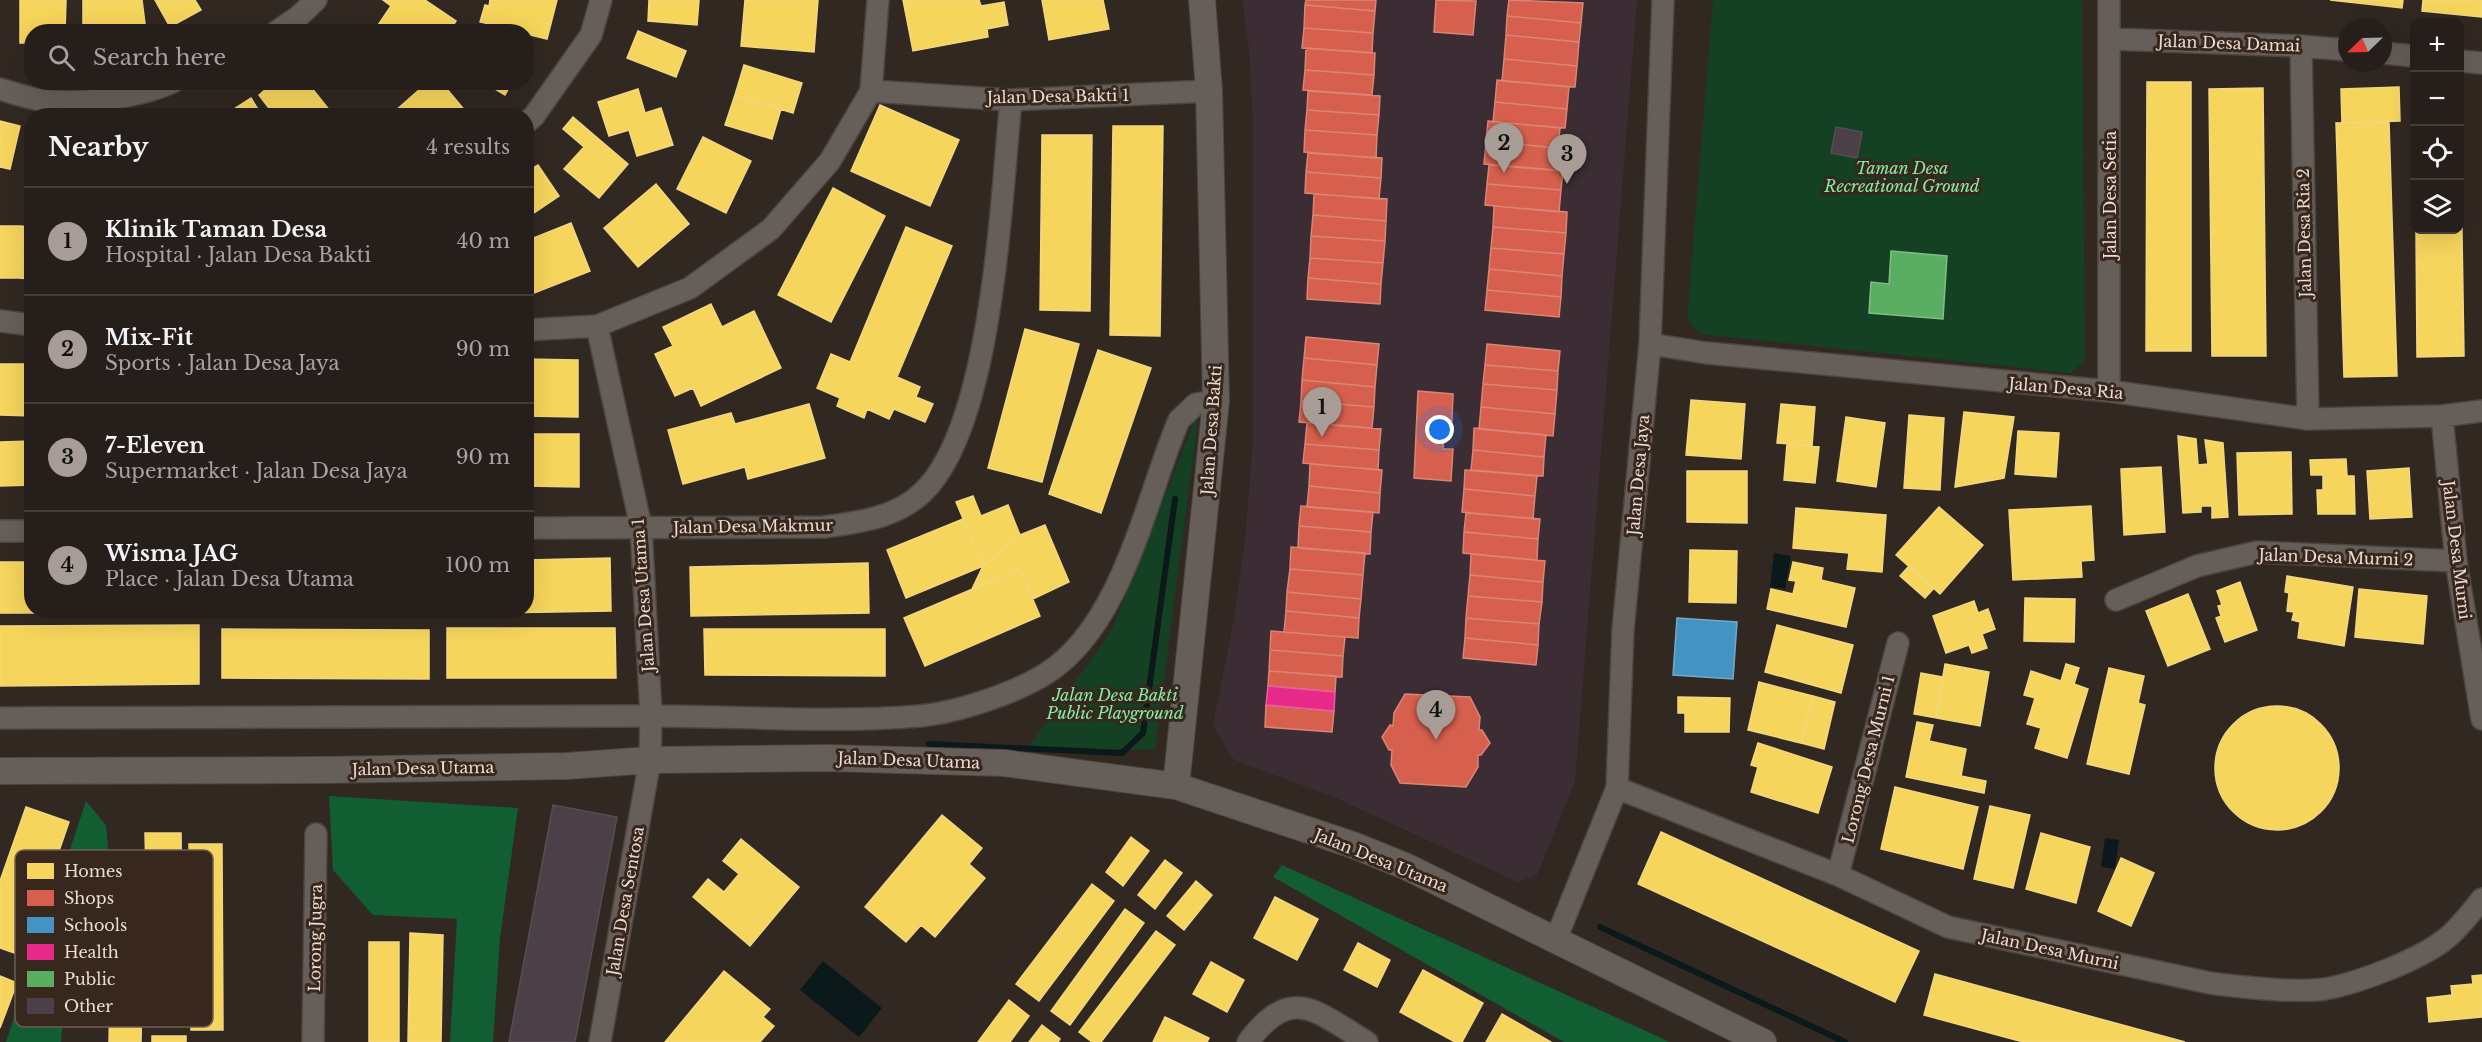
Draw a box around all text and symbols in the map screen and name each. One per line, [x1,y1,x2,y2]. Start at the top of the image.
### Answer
north arrow [2338,18,2392,72]
map controls [2410,18,2464,234]
button: + [2410,18,2464,72]
search box [24,24,534,90]
street label: Jalan Desa Damai [2155,30,2301,56]
icon: search [45,41,78,74]
text: Search here [93,44,226,71]
button: − [2410,72,2464,126]
street label: Jalan Desa Bakti 1 [985,85,1129,107]
pin: 2 [1484,124,1524,173]
button: locate [2410,126,2464,180]
text: Nearby [48,131,149,163]
street label: Jalan Desa Setia [2100,131,2120,261]
pin: 3 [1548,134,1586,184]
text: 4 results [426,135,510,159]
park label: Taman Desa Recreational Ground [1823,158,1980,196]
street label: Jalan Desa Ria 2 [2293,168,2315,300]
button: layers [2410,180,2464,234]
text: Klinik Taman Desa [105,216,327,243]
text: 1 [63,229,72,253]
text: 40 m [457,229,510,253]
text: Hospital · Jalan Desa Bakti [105,243,371,267]
text: Mix-Fit [105,324,193,351]
text: 2 [61,337,74,361]
text: 90 m [456,337,510,361]
text: Sports · Jalan Desa Jaya [105,351,340,375]
street label: Jalan Desa Bakti [1196,364,1226,498]
street label: Jalan Desa Ria [2006,373,2124,403]
pin: 1 [1302,388,1342,437]
street label: Jalan Desa Jaya [1623,414,1653,538]
your location [1425,415,1454,444]
text: 7-Eleven [105,432,205,459]
text: 3 [61,445,74,469]
text: 90 m [456,445,510,469]
text: Supermarket · Jalan Desa Jaya [105,459,408,483]
street label: Jalan Desa Murni [2438,477,2476,621]
street label: Jalan Desa Makmur [671,515,833,537]
street label: Jalan Desa Utama 1 [628,517,658,675]
text: Wisma JAG [105,540,238,567]
street label: Jalan Desa Murni 2 [2256,544,2414,570]
text: 4 [61,553,74,577]
text: 100 m [445,553,510,577]
text: Place · Jalan Desa Utama [105,567,354,591]
street label: Lorong Desa Murni 1 [1837,673,1899,845]
park label: Jalan Desa Bakti Public Playground [1046,685,1184,723]
pin: 4 [1416,690,1456,740]
street label: Jalan Desa Utama [835,747,981,772]
street label: Jalan Desa Utama [350,757,495,779]
street label: Jalan Desa Utama [1309,823,1451,896]
street label: Jalan Desa Sentosa [602,825,648,979]
legend [15,850,213,1027]
text: Homes [64,861,122,881]
street label: Lorong Jugra [304,884,326,992]
text: Shops [64,888,114,908]
text: Schools [64,915,127,935]
street label: Jalan Desa Murni [1977,924,2121,973]
text: Health [64,942,119,962]
text: Public [64,969,116,989]
text: Other [64,996,113,1016]

